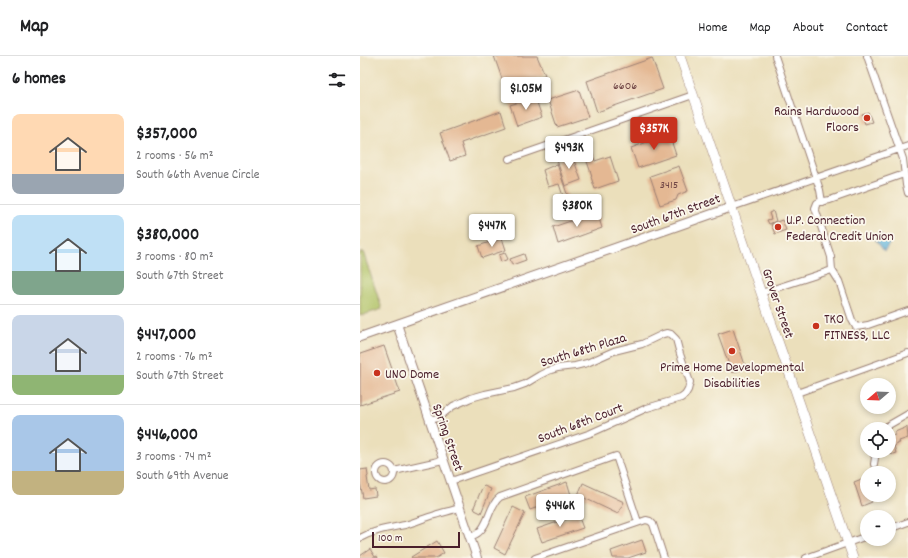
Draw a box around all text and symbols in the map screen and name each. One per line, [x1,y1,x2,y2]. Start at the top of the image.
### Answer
text: Map [20,14,49,41]
text: Home [698,18,727,38]
text: Map [749,18,771,38]
text: About [793,18,824,38]
text: Contact [846,18,888,38]
text: 6 homes [12,68,66,92]
icon: filters [326,69,348,91]
pin: $1.05M [493,77,559,111]
house number: 6606 [613,78,637,95]
text: $1.05M [510,80,542,99]
place label: Rains Hardwood Floors [774,102,859,138]
marker: Rains Hardwood Floors [862,113,872,123]
pin: $357K [626,117,682,151]
text: $357K [639,120,669,139]
text: $357,000 [136,123,198,147]
icon: home [44,130,92,178]
pin: $493K [541,136,597,170]
text: $493K [554,139,584,158]
text: 2 rooms · 56 m² [136,147,213,166]
text: South 66th Avenue Circle [136,166,260,185]
house number: 3415 [660,177,678,194]
street label: South 67th Street [628,189,723,240]
pin: $380K [549,194,605,228]
text: $380K [562,197,592,216]
place label: U.P. Connection Federal Credit Union [786,211,894,247]
pin: $447K [464,214,520,248]
text: $447K [478,217,506,236]
marker: U.P. Connection Federal Credit Union [773,222,783,232]
text: $380,000 [136,224,199,248]
icon: home [44,231,92,279]
text: 3 rooms · 80 m² [136,248,213,267]
street label: Grover Street [756,266,798,341]
text: South 67th Street [136,267,224,286]
place label: TKO FITNESS, LLC [824,310,890,346]
marker: TKO FITNESS, LLC [811,321,821,331]
text: $447,000 [136,324,196,348]
street label: South 68th Plaza [538,328,629,373]
icon: home [44,331,92,379]
marker: Prime Home Developmental Disabilities [727,346,737,356]
text: 2 rooms · 76 m² [136,348,212,367]
place label: Prime Home Developmental Disabilities [660,358,805,394]
place label: UNO Dome [385,365,439,385]
text: South 67th Street [136,367,224,386]
marker: UNO Dome [372,368,382,378]
north arrow [860,378,896,414]
map controls [860,378,896,546]
street label: South 68th Court [535,398,626,449]
street label: Spring Street [426,401,468,474]
button: locate [860,422,896,458]
text: $446,000 [136,424,198,448]
icon: home [44,431,92,479]
text: 3 rooms · 74 m² [136,448,212,467]
button: + [860,466,896,502]
text: South 69th Avenue [136,467,228,486]
pin: $446K [532,494,588,528]
text: $446K [545,497,575,516]
button: − [860,510,896,546]
scale bar [372,530,460,549]
text: 100 m [378,531,402,547]

